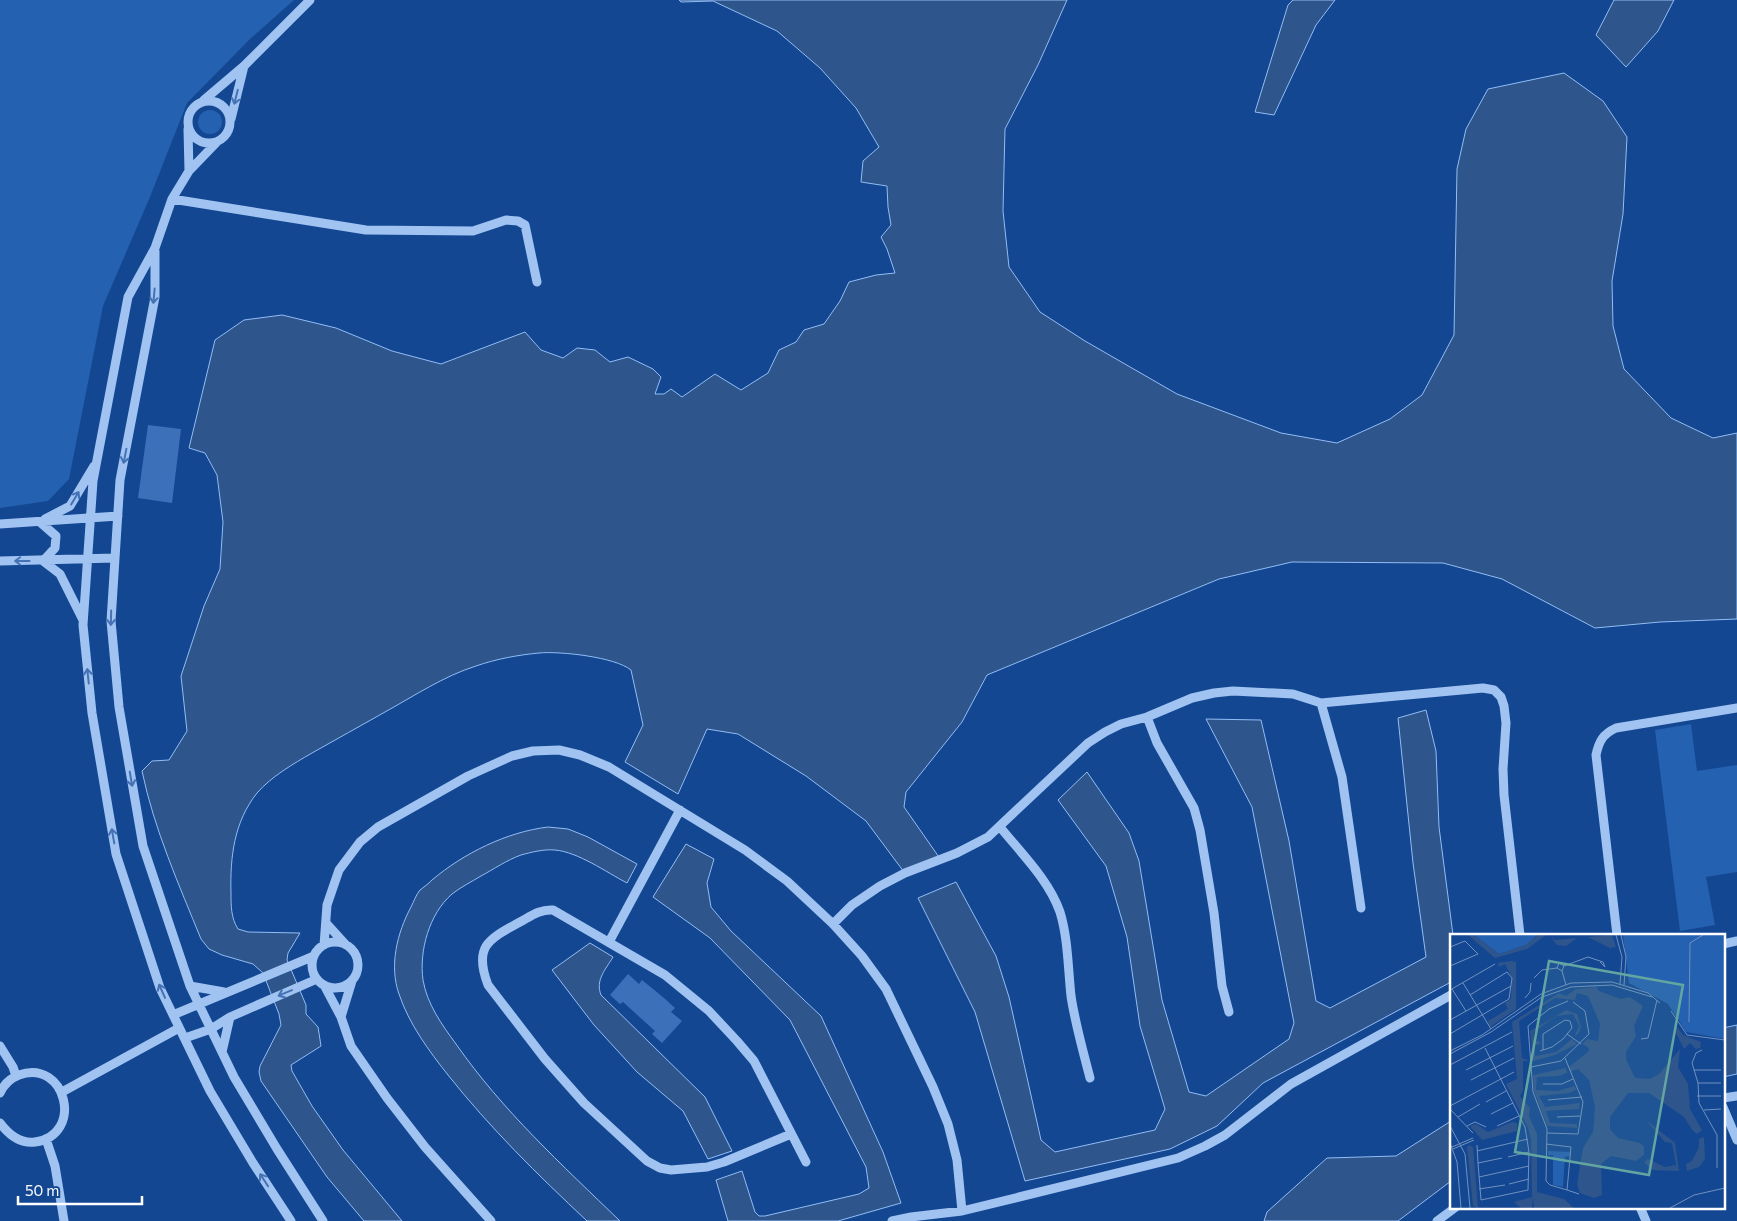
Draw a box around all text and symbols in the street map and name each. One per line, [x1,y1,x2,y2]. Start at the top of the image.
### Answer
one-way arrow [231,88,240,104]
one-way arrow [149,288,159,304]
one-way arrow [119,448,129,464]
one-way arrow [70,491,80,505]
one-way arrow [14,556,30,566]
one-way arrow [106,610,116,626]
one-way arrow [84,668,93,684]
one-way arrow [127,771,137,787]
one-way arrow [108,829,118,845]
inset map [1450,934,1724,1208]
one-way arrow [156,984,166,999]
one-way arrow [278,989,293,999]
one-way arrow [259,1173,269,1187]
scale bar [18,1174,141,1206]
text: 50 m [25,1181,59,1199]

